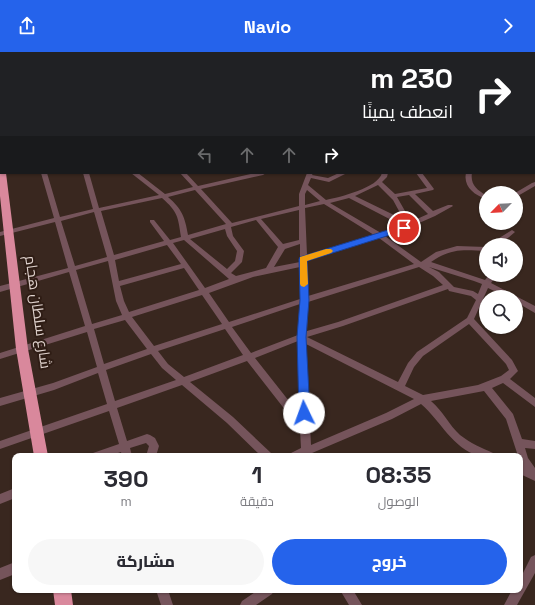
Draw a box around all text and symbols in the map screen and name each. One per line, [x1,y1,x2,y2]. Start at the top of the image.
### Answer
icon: share [16,15,38,37]
text: Navio [244,15,291,38]
icon: forward [497,15,519,37]
text: 230 m [370,60,453,96]
icon: right [467,68,519,120]
text: انعطف يمينًا [362,100,453,123]
icon: left [194,144,216,166]
icon: ahead [236,144,258,166]
icon: ahead [278,144,300,166]
icon: right [320,144,342,166]
north arrow [479,186,523,230]
map controls [479,186,523,334]
pin [387,211,421,245]
icon: arrive [393,217,415,239]
button: sound [479,238,523,282]
street label: شارع سلطان هجام [19,254,56,370]
button: search [479,290,523,334]
position arrow [283,392,325,434]
text: 1 [252,459,262,490]
text: 08:35 [365,459,431,490]
text: 390 [104,463,149,494]
text: m [120,493,132,510]
text: دقيقة [240,493,274,510]
text: الوصول [378,493,419,510]
button: مشاركة [28,539,264,585]
button: خروج [272,539,507,585]

